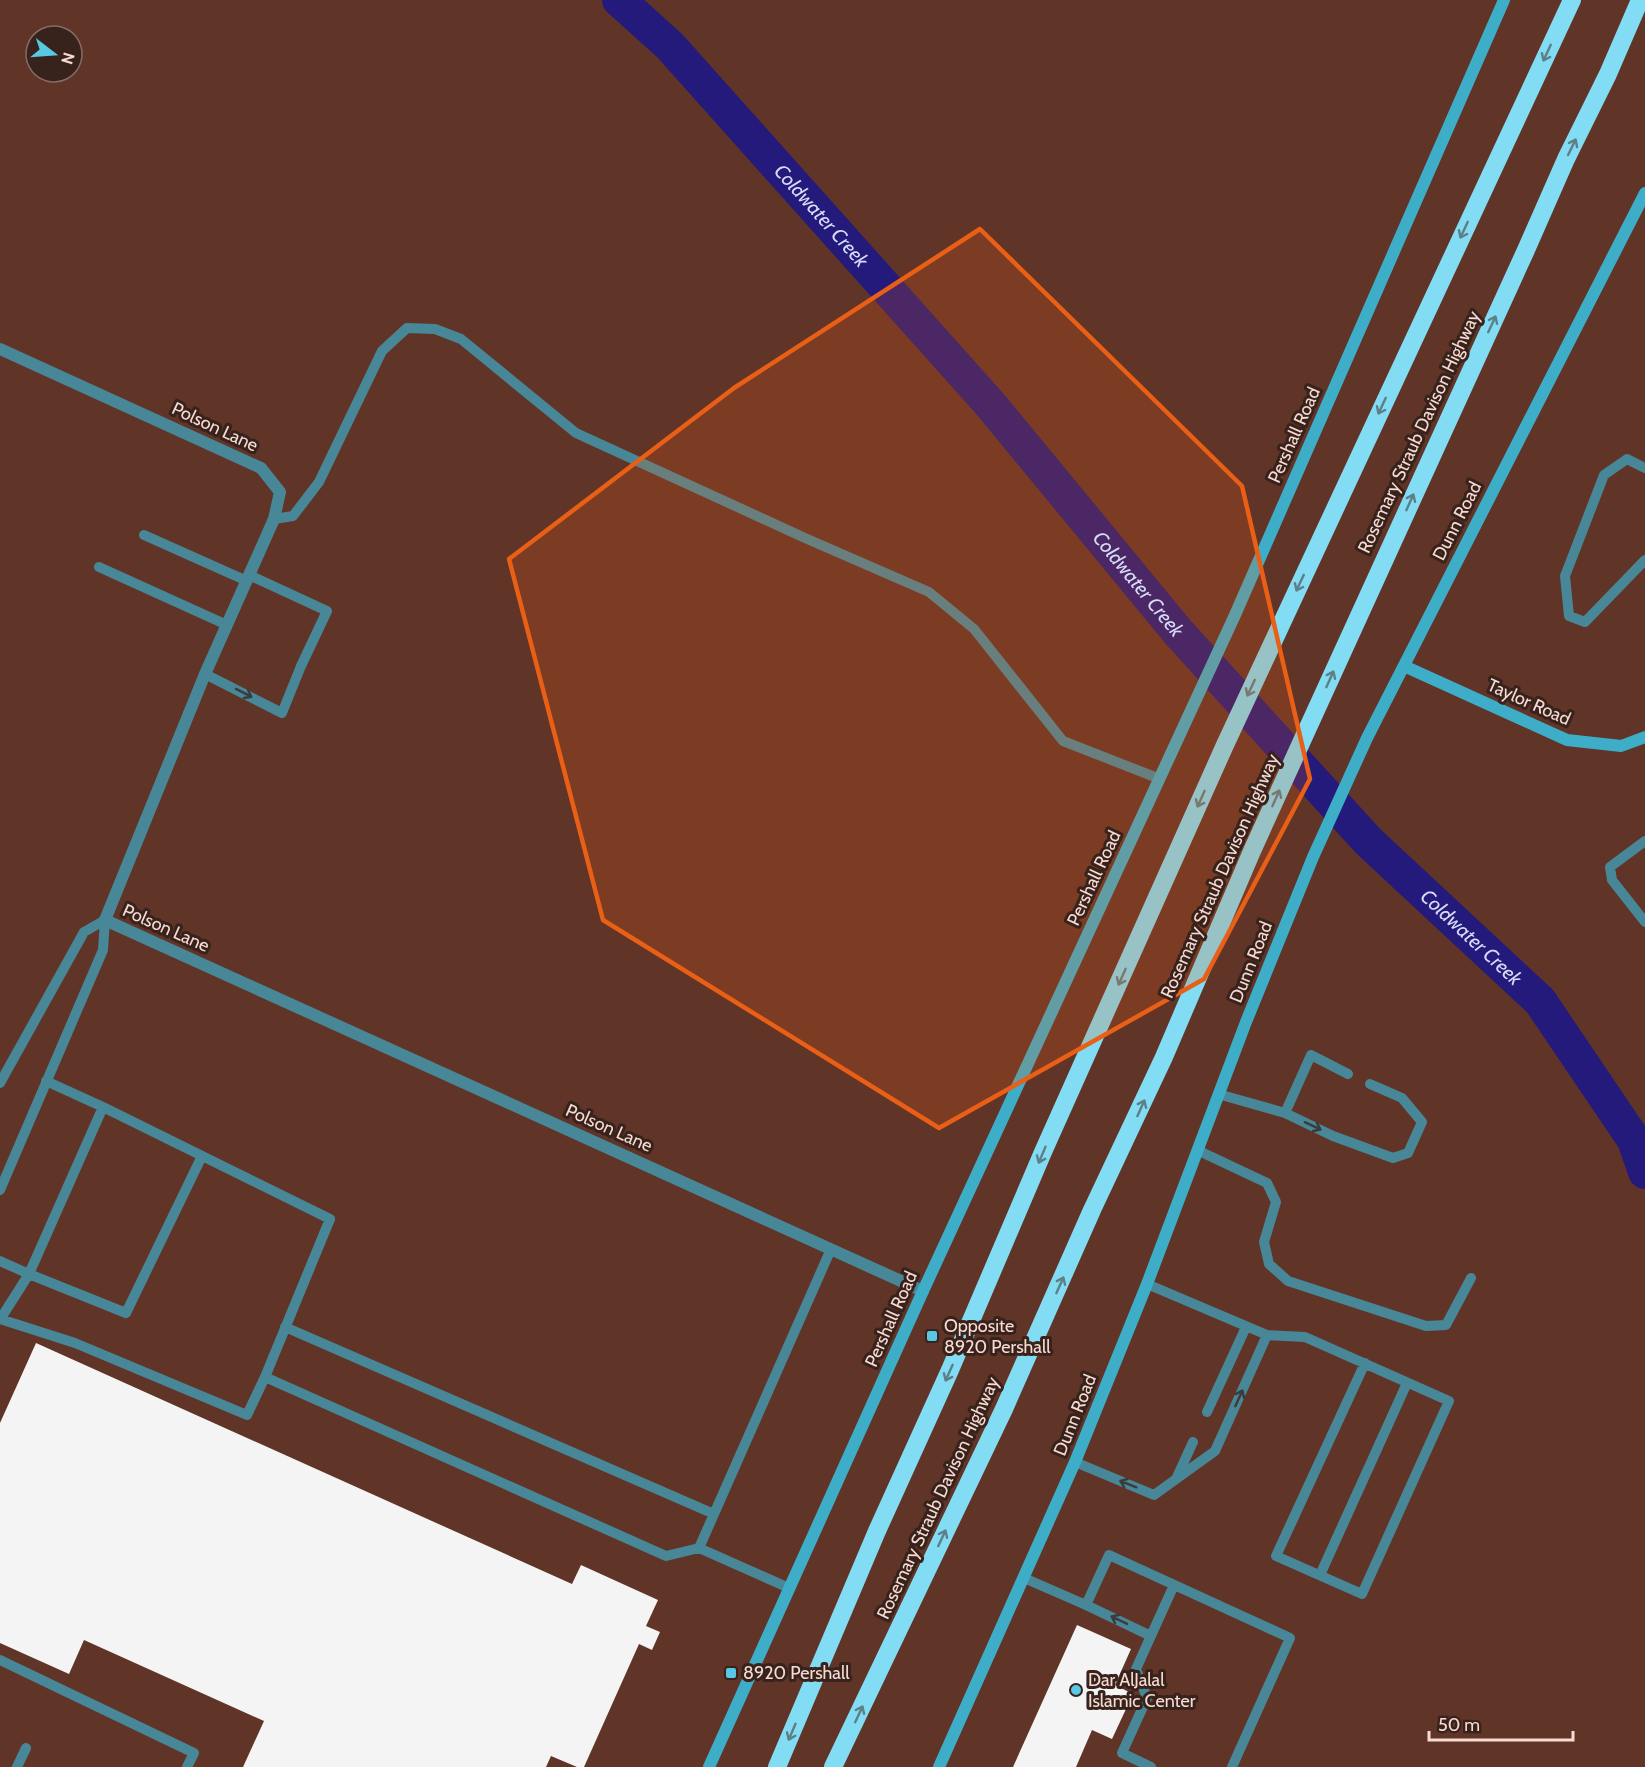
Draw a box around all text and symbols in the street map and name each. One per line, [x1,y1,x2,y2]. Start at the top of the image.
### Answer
north arrow [24,24,84,84]
one-way arrow [1540,43,1552,61]
text: N [57,50,79,66]
one-way arrow [1567,138,1578,156]
water label: Coldwater Creek [769,159,875,273]
one-way arrow [1458,220,1469,238]
street label: Rosemary Straub Davison Highway [1353,307,1485,557]
one-way arrow [1486,316,1498,334]
street label: Pershall Road [1263,384,1325,486]
street label: Polson Lane [168,397,262,457]
one-way arrow [1375,397,1387,415]
street label: Dunn Road [1428,478,1486,564]
one-way arrow [1405,493,1416,511]
water label: Coldwater Creek [1088,526,1190,643]
one-way arrow [1293,574,1305,592]
one-way arrow [1324,671,1336,689]
street label: Taylor Road [1484,674,1574,730]
one-way arrow [1245,679,1257,697]
one-way arrow [235,688,253,700]
street label: Rosemary Straub Davison Highway [1156,750,1284,1002]
one-way arrow [1195,789,1207,807]
one-way arrow [1271,790,1282,808]
street label: Pershall Road [1062,827,1126,929]
water label: Coldwater Creek [1416,884,1528,991]
street label: Polson Lane [119,899,213,957]
street label: Dunn Road [1225,918,1277,1006]
one-way arrow [1115,967,1127,985]
street label: Polson Lane [562,1099,656,1157]
one-way arrow [1135,1099,1147,1117]
one-way arrow [1304,1121,1322,1133]
one-way arrow [1036,1145,1047,1163]
street label: Pershall Road [860,1268,922,1370]
one-way arrow [1055,1276,1066,1294]
place label: Opposite 8920 Pershall [944,1315,1051,1358]
marker: Opposite 8920 Pershall [925,1329,939,1343]
one-way arrow [943,1363,954,1381]
street label: Dunn Road [1049,1371,1101,1459]
street label: Rosemary Straub Davison Highway [872,1373,1004,1623]
one-way arrow [1234,1389,1245,1407]
one-way arrow [1119,1478,1137,1489]
one-way arrow [937,1530,949,1548]
one-way arrow [1110,1614,1128,1626]
place label: 8920 Pershall [743,1662,850,1684]
marker: 8920 Pershall [724,1666,738,1680]
place label: Dar AlJalal Islamic Center [1088,1669,1196,1712]
marker: Dar AlJalal Islamic Center [1069,1683,1083,1697]
scale bar [1429,1704,1573,1742]
one-way arrow [853,1706,865,1724]
text: 50 m [1438,1714,1480,1736]
one-way arrow [786,1723,797,1741]

